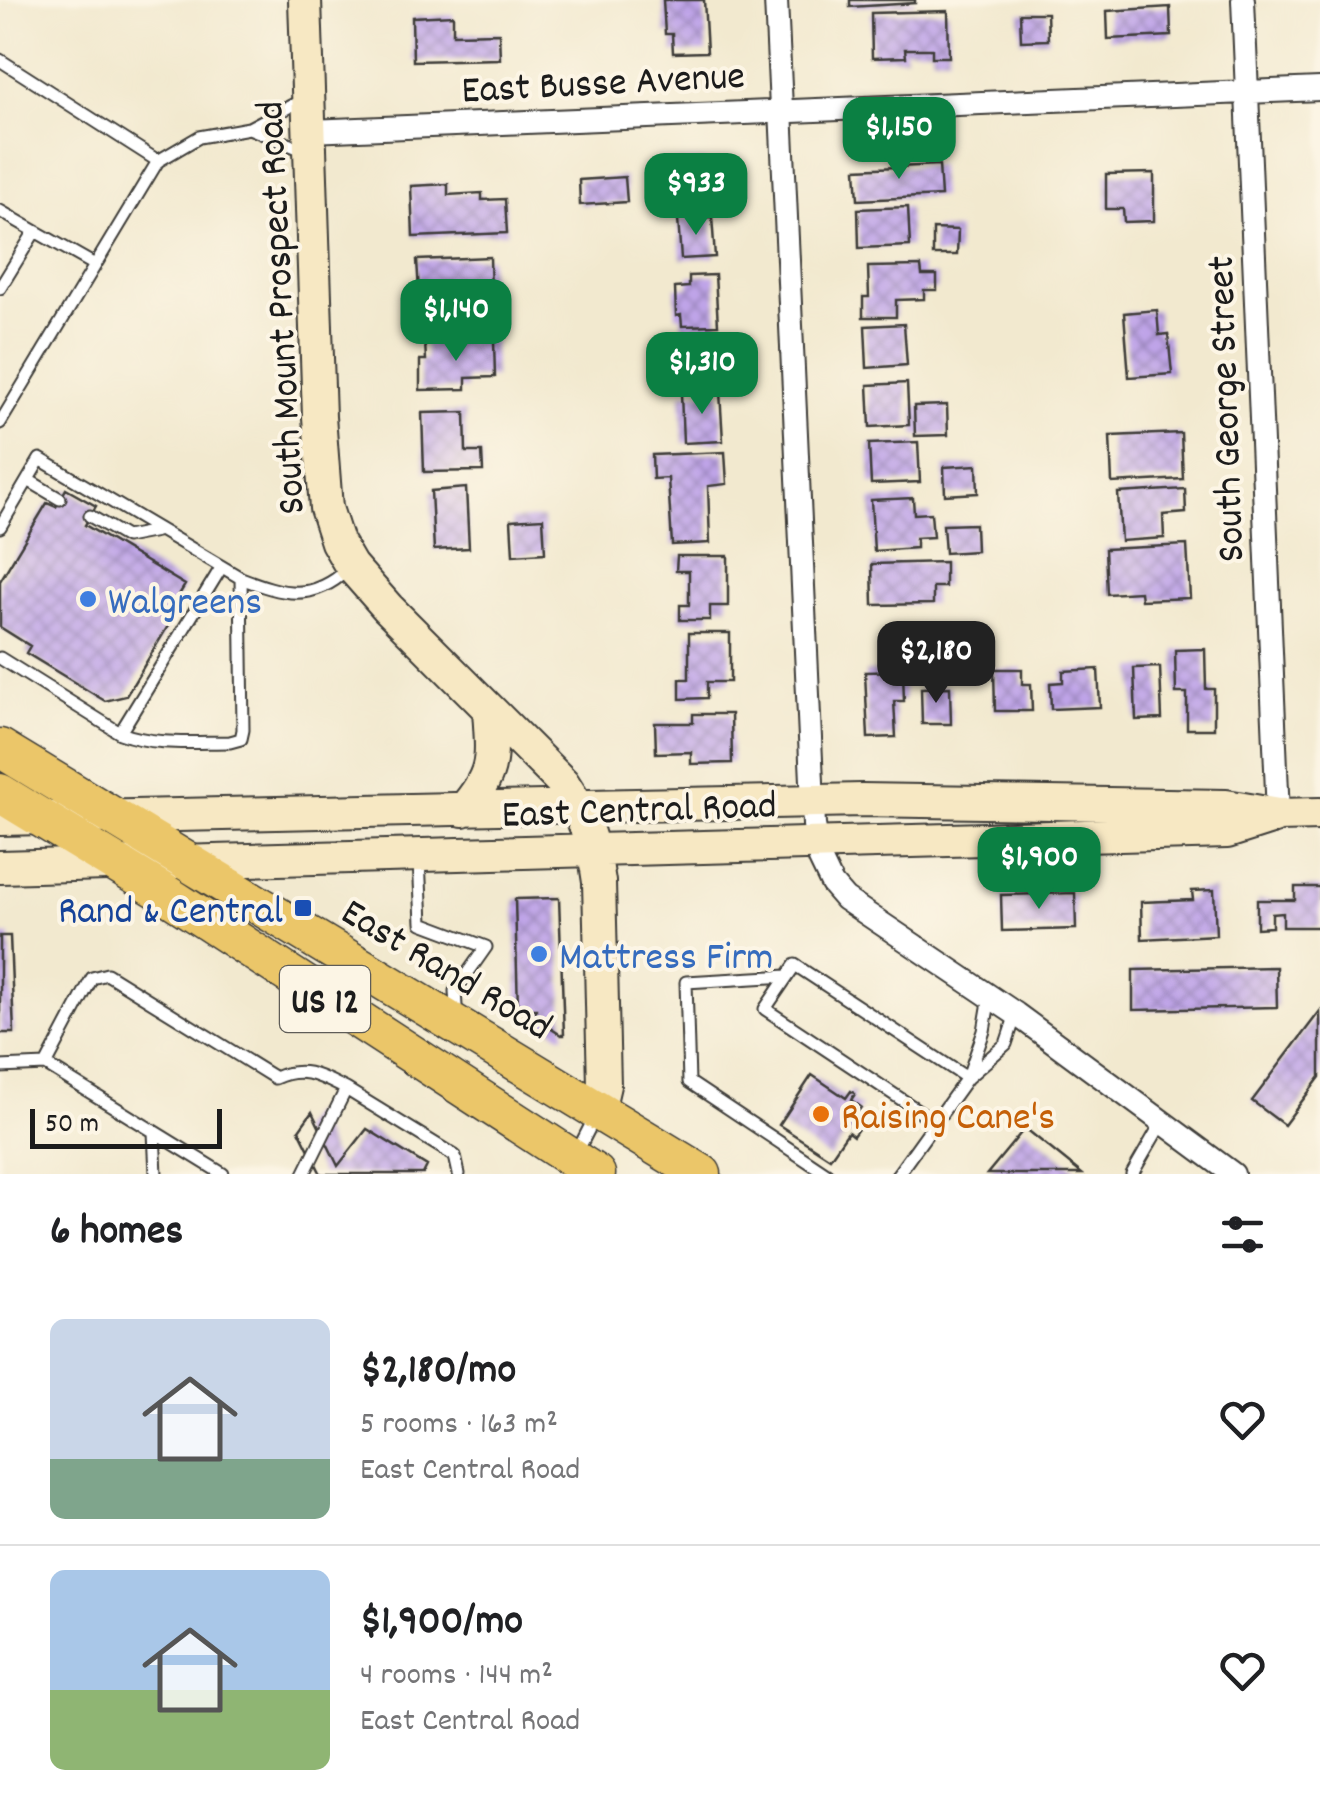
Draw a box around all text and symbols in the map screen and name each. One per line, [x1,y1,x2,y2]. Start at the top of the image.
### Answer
street label: East Busse Avenue [460,51,747,122]
pin: $1,150 [818,97,980,182]
street label: South Mount Prospect Road [245,99,324,516]
text: $1,150 [865,106,933,152]
pin: $933 [637,153,755,238]
text: $933 [666,162,726,208]
street label: South George Street [1196,254,1263,563]
pin: $1,140 [375,279,537,364]
text: $1,140 [422,288,490,334]
pin: $1,310 [621,332,783,417]
text: $1,310 [668,341,736,387]
place label: Walgreens [108,577,262,634]
marker: Walgreens [77,588,99,610]
pin: $2,180 [855,621,1017,706]
text: $2,180 [899,630,973,676]
street label: East Central Road [501,780,778,847]
pin: $1,900 [958,827,1120,912]
text: $1,900 [1000,836,1078,882]
place label: Rand & Central [58,886,283,943]
street label: East Rand Road [328,887,561,1058]
marker: Rand & Central [292,897,314,919]
place label: Mattress Firm [559,932,773,989]
marker: Mattress Firm [528,943,550,965]
road number: US 12 [280,966,370,1032]
place label: Raising Cane's [841,1092,1055,1149]
marker: Raising Cane's [810,1103,832,1125]
scale bar [30,1104,222,1148]
text: 50 m [45,1106,99,1146]
text: 6 homes [50,1204,183,1264]
icon: filters [1215,1207,1270,1262]
text: $2,180/mo [360,1343,516,1403]
icon: home [130,1359,250,1479]
icon: heart [1215,1392,1270,1447]
text: 5 rooms · 163 m² [360,1403,558,1449]
text: East Central Road [360,1449,580,1495]
text: $1,900/mo [360,1594,523,1654]
icon: home [130,1610,250,1730]
icon: heart [1215,1643,1270,1698]
text: 4 rooms · 144 m² [360,1654,553,1700]
text: East Central Road [360,1700,580,1746]

